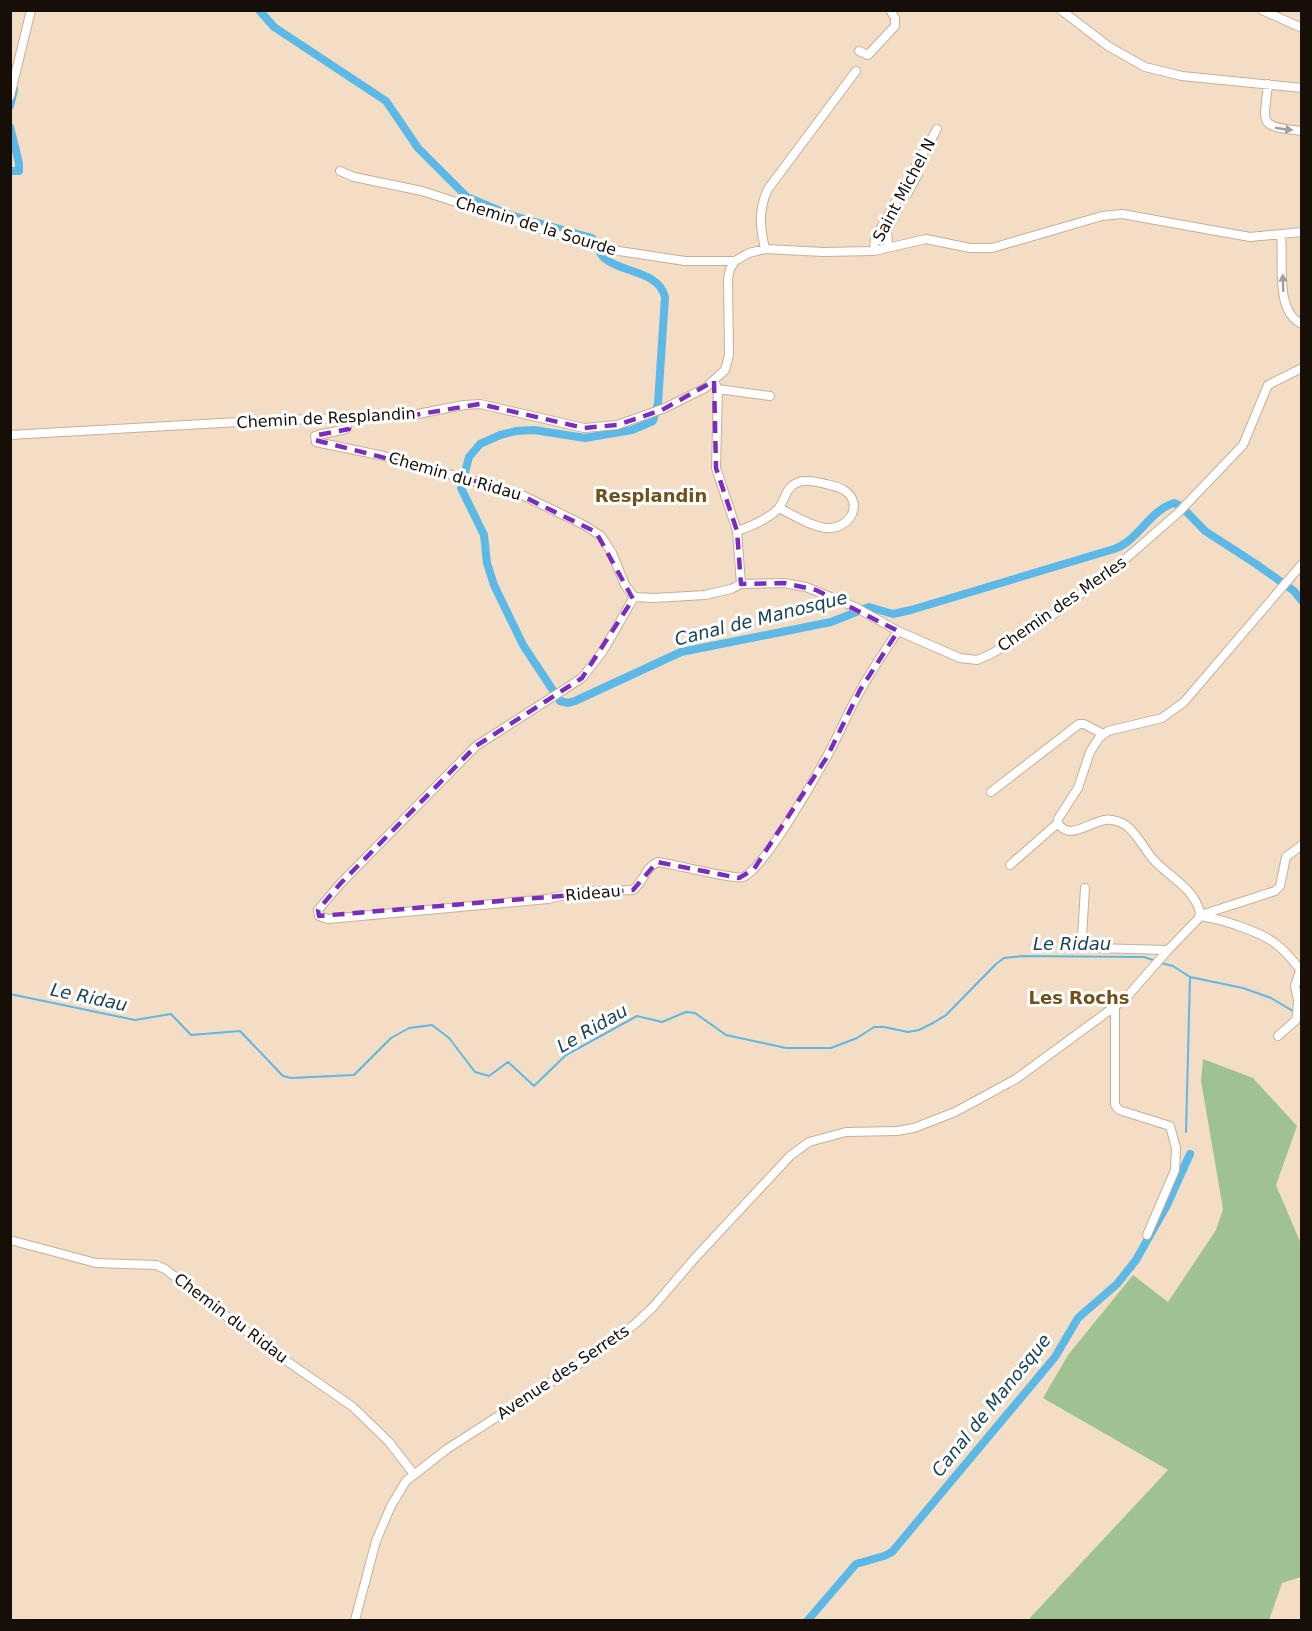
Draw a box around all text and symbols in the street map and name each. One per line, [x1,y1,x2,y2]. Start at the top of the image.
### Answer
one-way arrow [1275,125,1294,134]
street label: Saint Michel N [869,135,939,245]
street label: Chemin de la Sourde [453,192,619,260]
one-way arrow [1279,274,1288,293]
street label: Chemin de Resplandin [236,404,416,432]
street label: Chemin du Ridau [386,448,524,504]
district label: Resplandin [595,485,707,506]
street label: Chemin des Merles [994,552,1130,656]
water label: Canal de Manosque [672,586,850,650]
street label: Rideau [565,881,621,905]
water label: Le Ridau [1033,933,1111,954]
water label: Le Ridau [49,979,129,1015]
district label: Les Rochs [1028,987,1130,1008]
water label: Le Ridau [553,999,631,1057]
street label: Chemin du Ridau [170,1269,292,1367]
street label: Avenue des Serrets [493,1321,633,1423]
water label: Canal de Manosque [927,1330,1055,1480]

